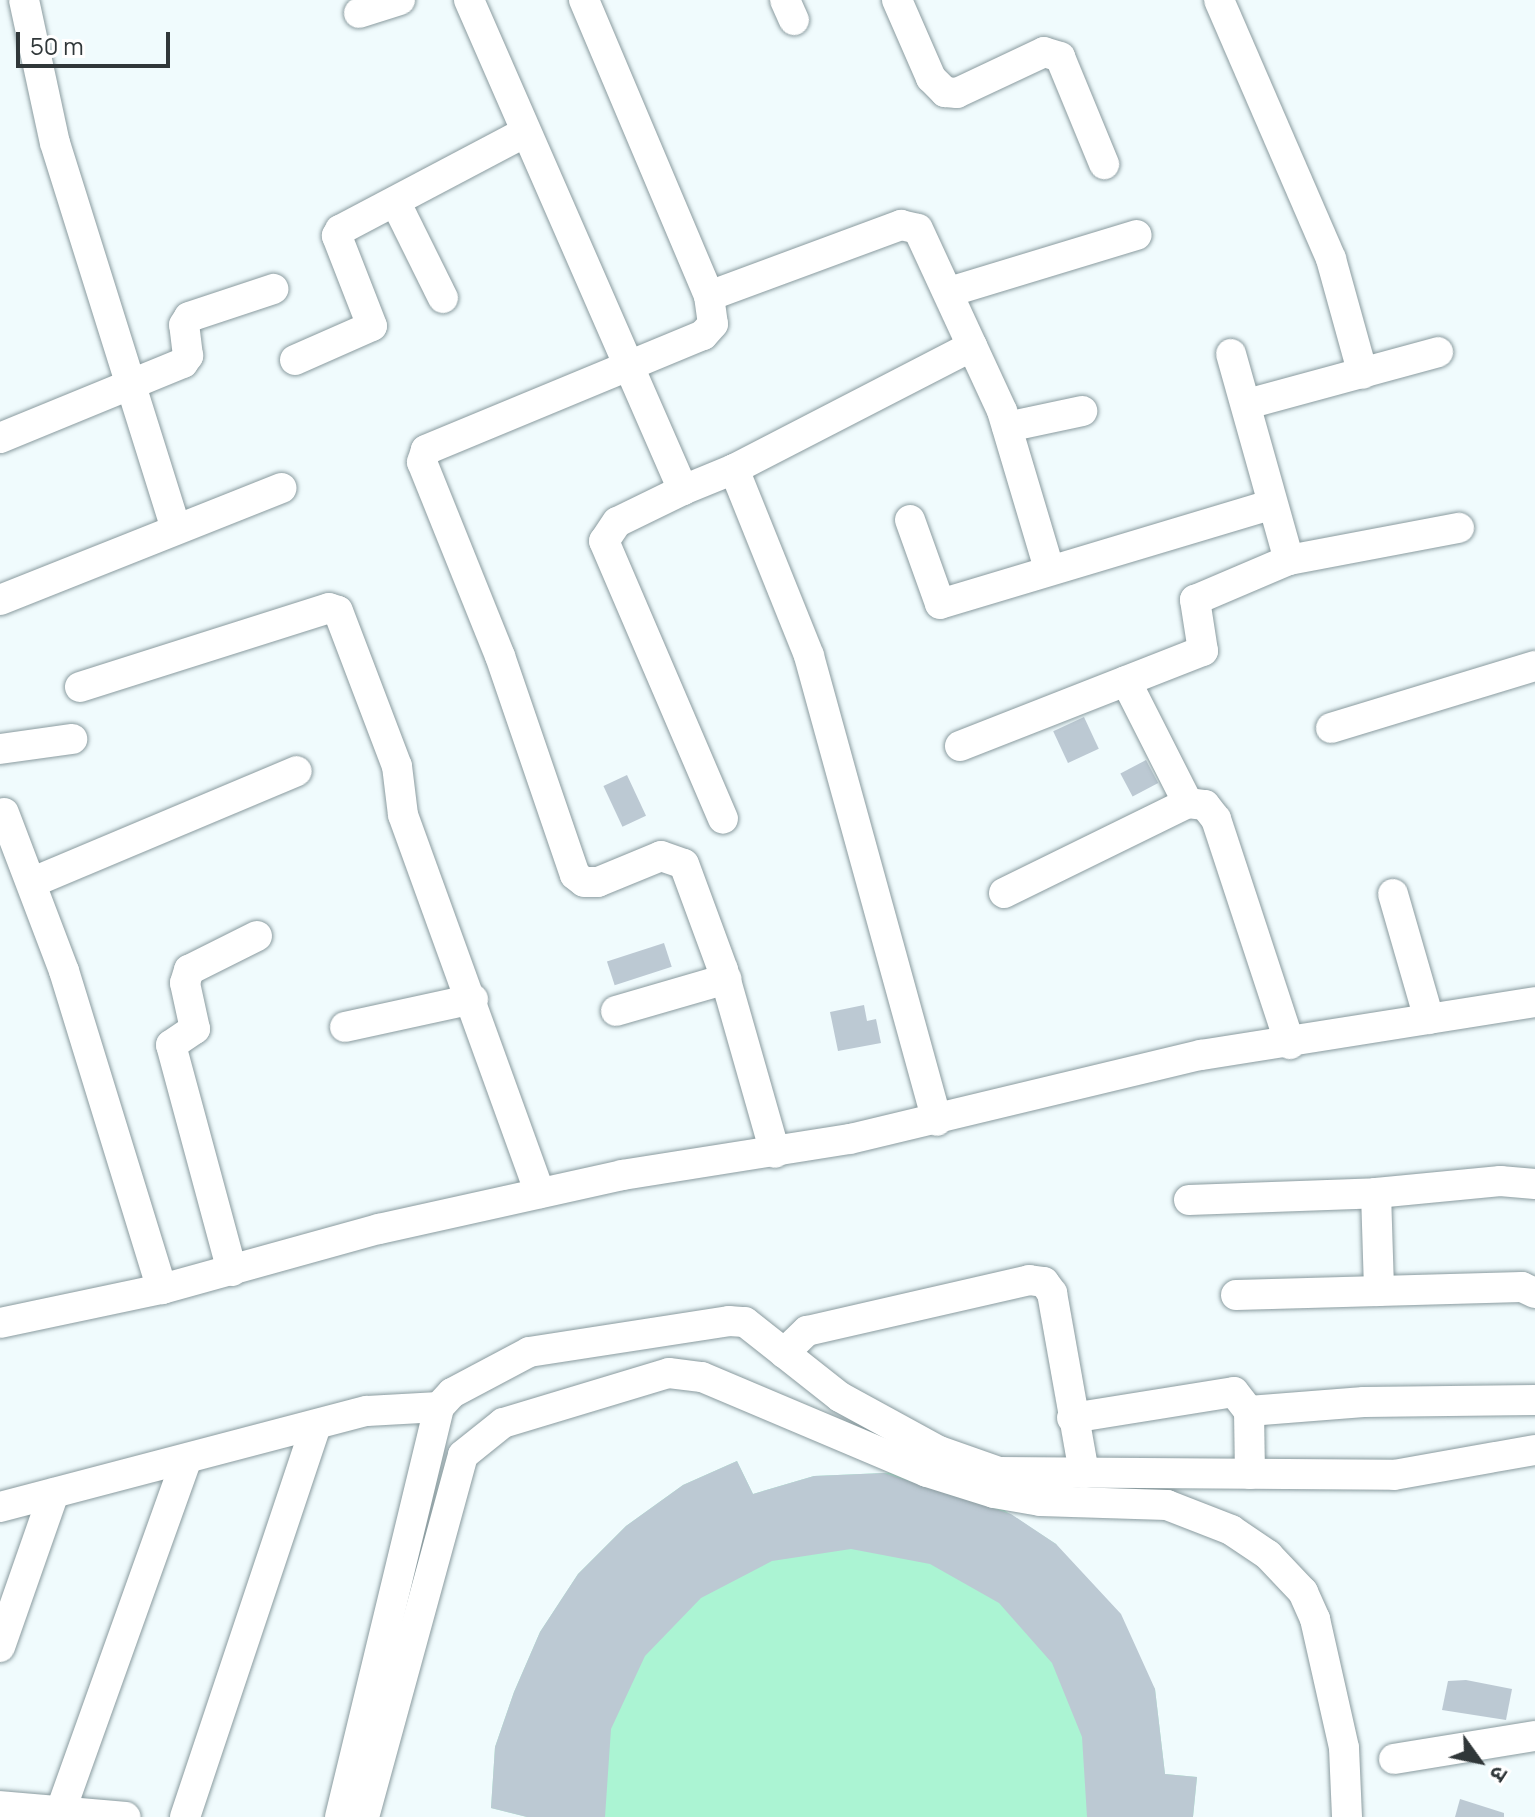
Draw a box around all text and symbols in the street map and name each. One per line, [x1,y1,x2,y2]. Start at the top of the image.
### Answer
scale bar [20,16,174,66]
text: 50 m [30,29,84,62]
north arrow [1439,1721,1519,1801]
text: उ [1483,1761,1515,1788]

